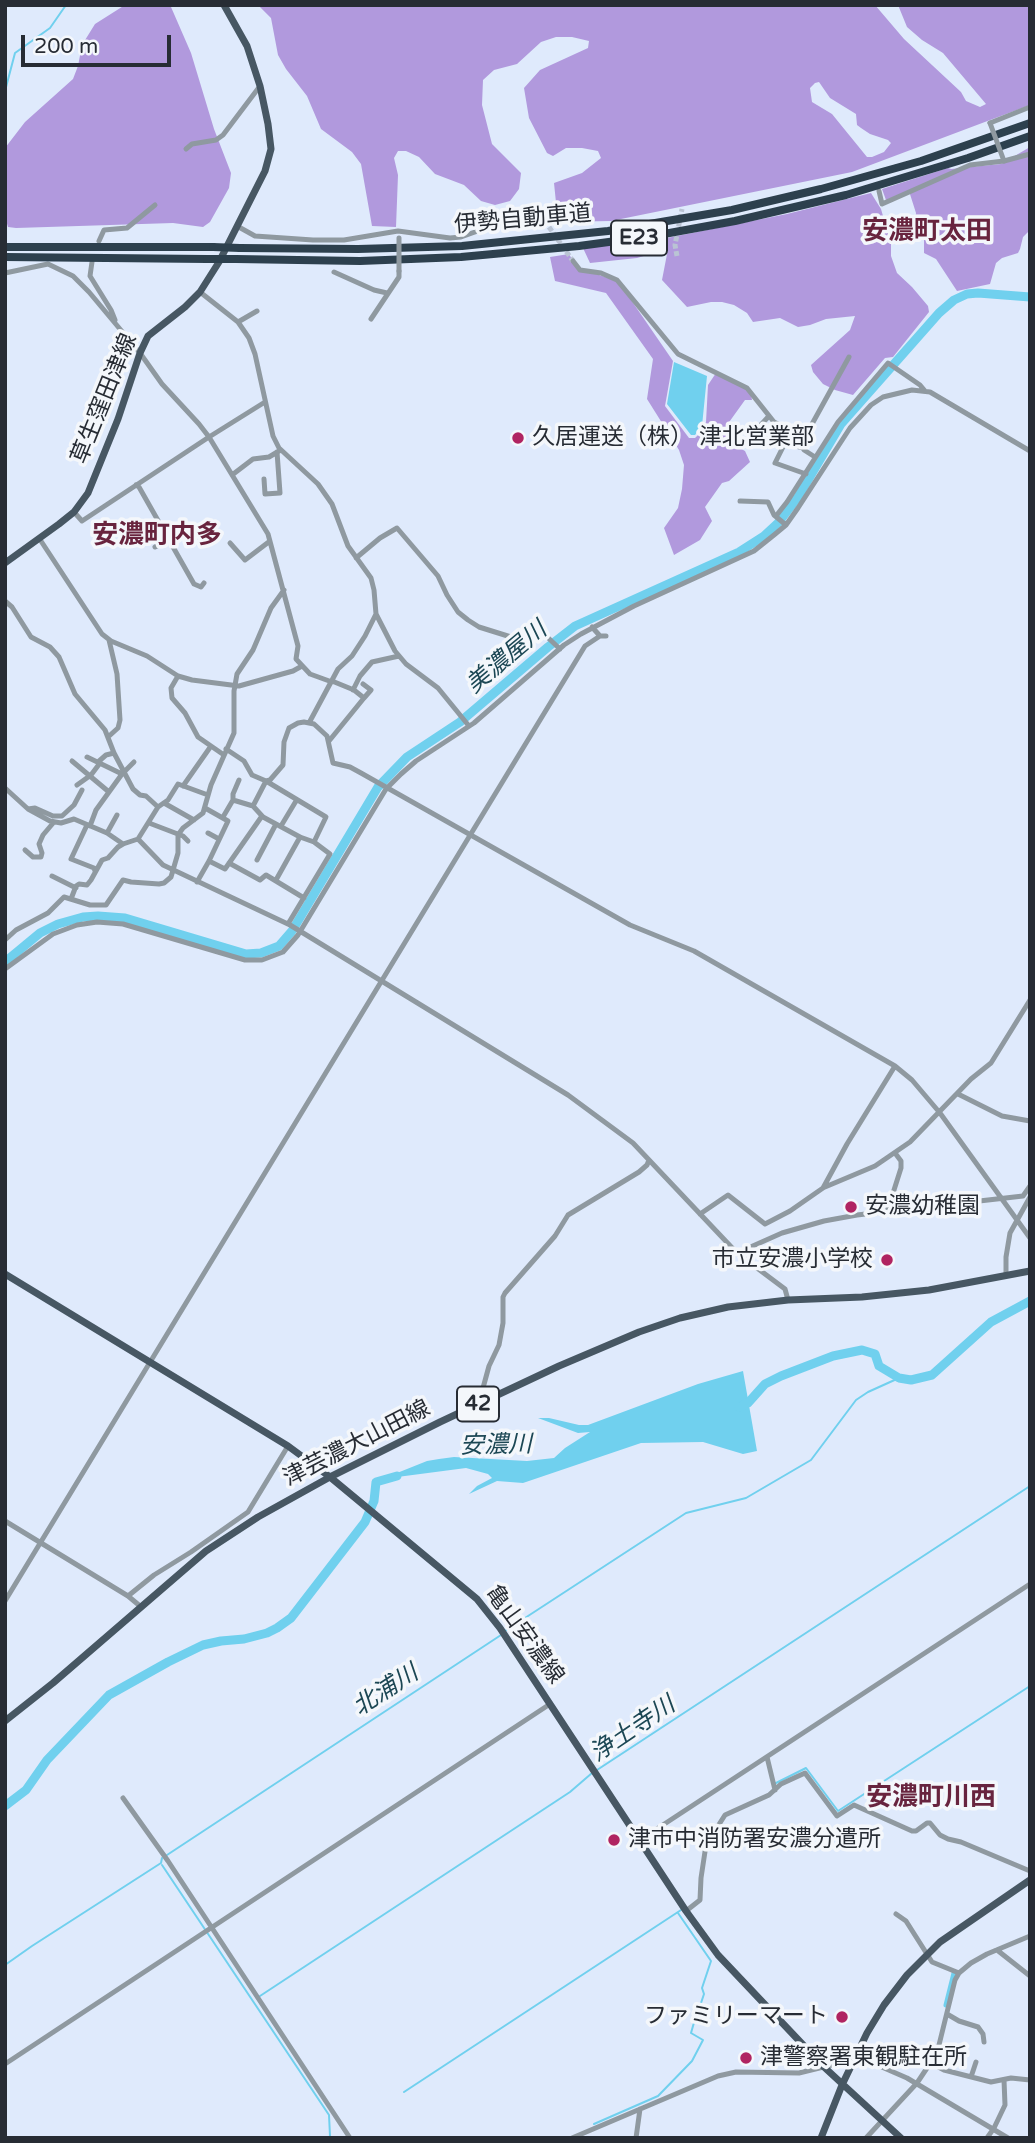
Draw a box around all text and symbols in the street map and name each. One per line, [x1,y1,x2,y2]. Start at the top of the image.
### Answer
scale bar [24,21,175,65]
text: 200 m [34,34,98,59]
street label: 伊勢自動車道 [453,200,593,240]
district label: 安濃町太田 [862,216,992,248]
road number: E23 [611,220,667,256]
street label: 草生窪田津線 [66,330,144,468]
place label: 久居運送（株） 津北営業部 [532,424,814,452]
marker: 久居運送（株） 津北営業部 [510,430,526,446]
district label: 安濃町内多 [92,520,222,552]
water label: 美濃屋川 [461,616,553,700]
place label: 安濃幼稚園 [865,1193,980,1221]
marker: 安濃幼稚園 [843,1199,859,1215]
place label: 市立安濃小学校 [712,1246,873,1274]
marker: 市立安濃小学校 [879,1252,895,1268]
road number: 42 [457,1386,499,1422]
street label: 津芸濃大山田線 [279,1395,435,1493]
water label: 安濃川 [460,1431,532,1461]
street label: 亀山安濃線 [479,1580,569,1690]
water label: 北浦川 [348,1659,424,1723]
water label: 浄土寺川 [585,1691,681,1769]
district label: 安濃町川西 [866,1782,996,1814]
place label: 津市中消防署安濃分遣所 [628,1826,881,1854]
marker: 津市中消防署安濃分遣所 [606,1832,622,1848]
place label: ファミリーマート [644,2003,828,2031]
marker: ファミリーマート [834,2009,850,2025]
place label: 津警察署東観駐在所 [760,2044,967,2072]
marker: 津警察署東観駐在所 [738,2050,754,2066]

